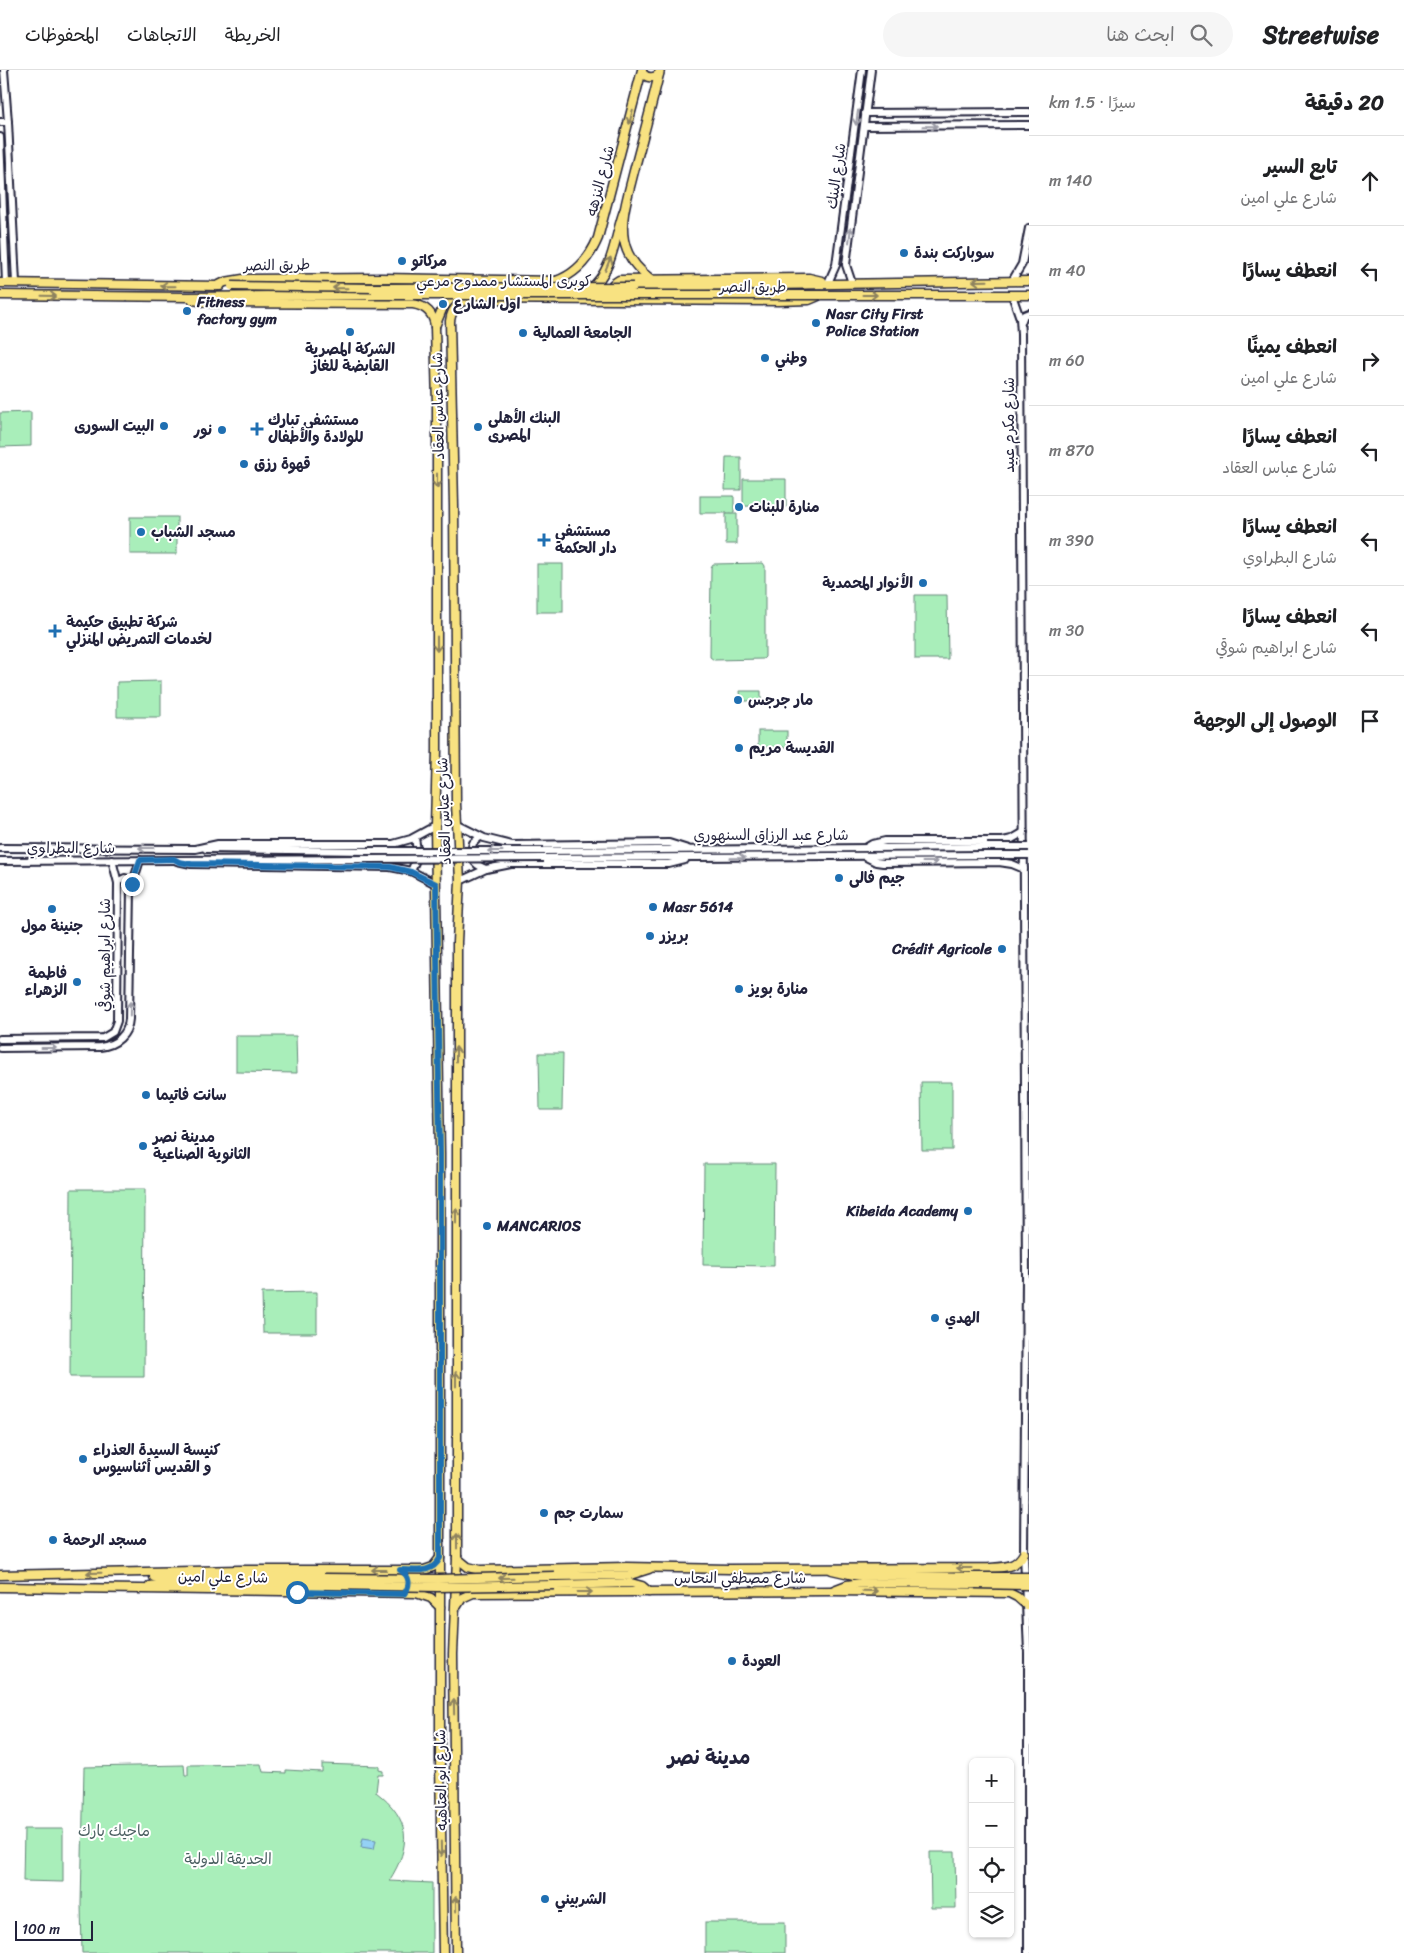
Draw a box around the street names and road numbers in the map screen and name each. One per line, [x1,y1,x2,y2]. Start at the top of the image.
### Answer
street label: شارع البنك [818,141,854,211]
street label: شارع النزهه [578,142,622,220]
street label: طريق النصر [241,251,311,279]
street label: كوبرى المستشار ممدوح مرعي [416,268,592,294]
street label: طريق النصر [718,274,786,300]
street label: شارع عباس العقاد [424,352,452,460]
street label: شارع مكرم عبيد [996,377,1022,473]
street label: شارع عباس العقاد [429,757,459,865]
street label: شارع عبد الرزاق السنهوري [693,822,849,848]
street label: شارع البطراوي [27,835,115,861]
street label: شارع ابراهيم شوقي [92,898,118,1012]
street label: شارع علي امين [178,1563,268,1591]
street label: شارع مصطفي النحاس [674,1565,806,1591]
street label: شارع ابو العتاهيه [427,1729,455,1831]

